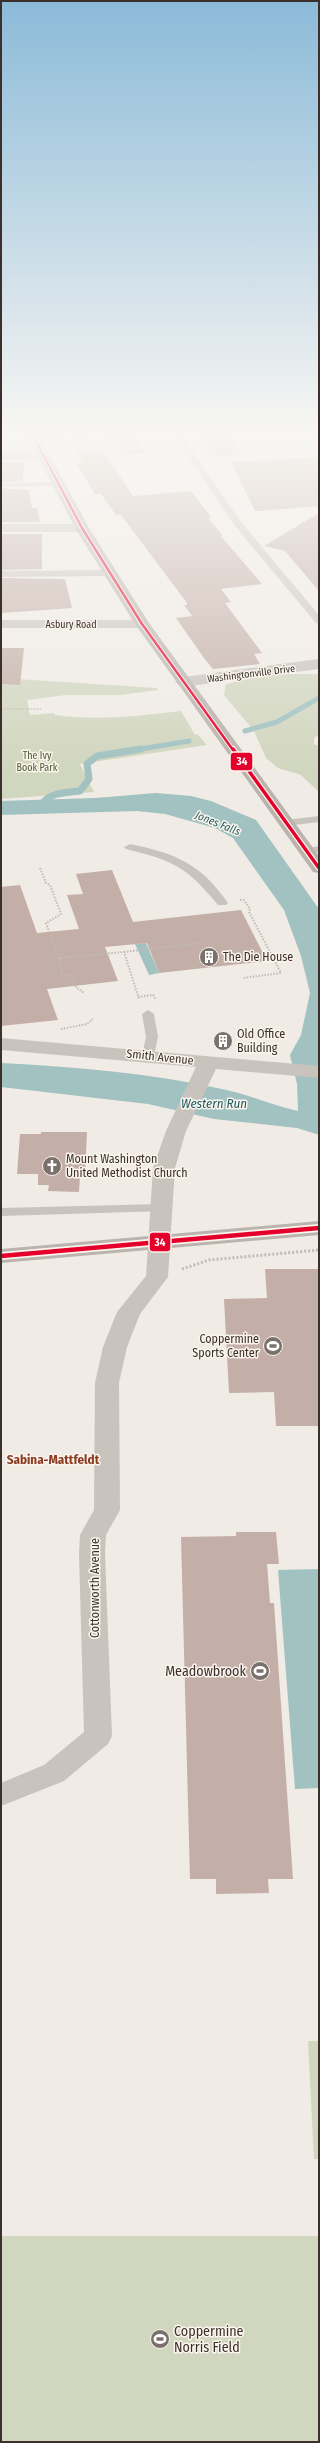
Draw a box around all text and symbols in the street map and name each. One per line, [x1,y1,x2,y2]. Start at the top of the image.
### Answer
street label: Asbury Road [45,619,97,631]
street label: Washingtonville Drive [207,663,296,685]
park label: The Ivy Book Park [17,750,58,774]
line badge: 34 [230,752,253,771]
text: 34 [236,755,248,768]
water label: Jones Falls [192,808,243,839]
building icon: The Die House [198,946,220,968]
place label: The Die House [223,950,293,964]
place label: Old Office Building [237,1027,285,1055]
building icon: Old Office Building [212,1030,234,1052]
street label: Smith Avenue [126,1047,194,1067]
water label: Western Run [181,1096,247,1111]
place label: Mount Washington United Methodist Church [66,1152,188,1180]
church icon: Mount Washington United Methodist Church [41,1155,63,1177]
line badge: 34 [149,1232,171,1252]
text: 34 [154,1236,166,1249]
place label: Coppermine Sports Center [192,1332,260,1360]
sports icon: Coppermine Sports Center [262,1335,284,1357]
district label: Sabina-Mattfeldt [7,1452,100,1467]
street label: Cottonworth Avenue [88,1538,102,1638]
sports icon: Meadowbrook [249,1660,271,1682]
place label: Meadowbrook [165,1663,246,1680]
place label: Coppermine Norris Field [174,2323,244,2356]
sports icon: Coppermine Norris Field [149,2328,171,2350]

